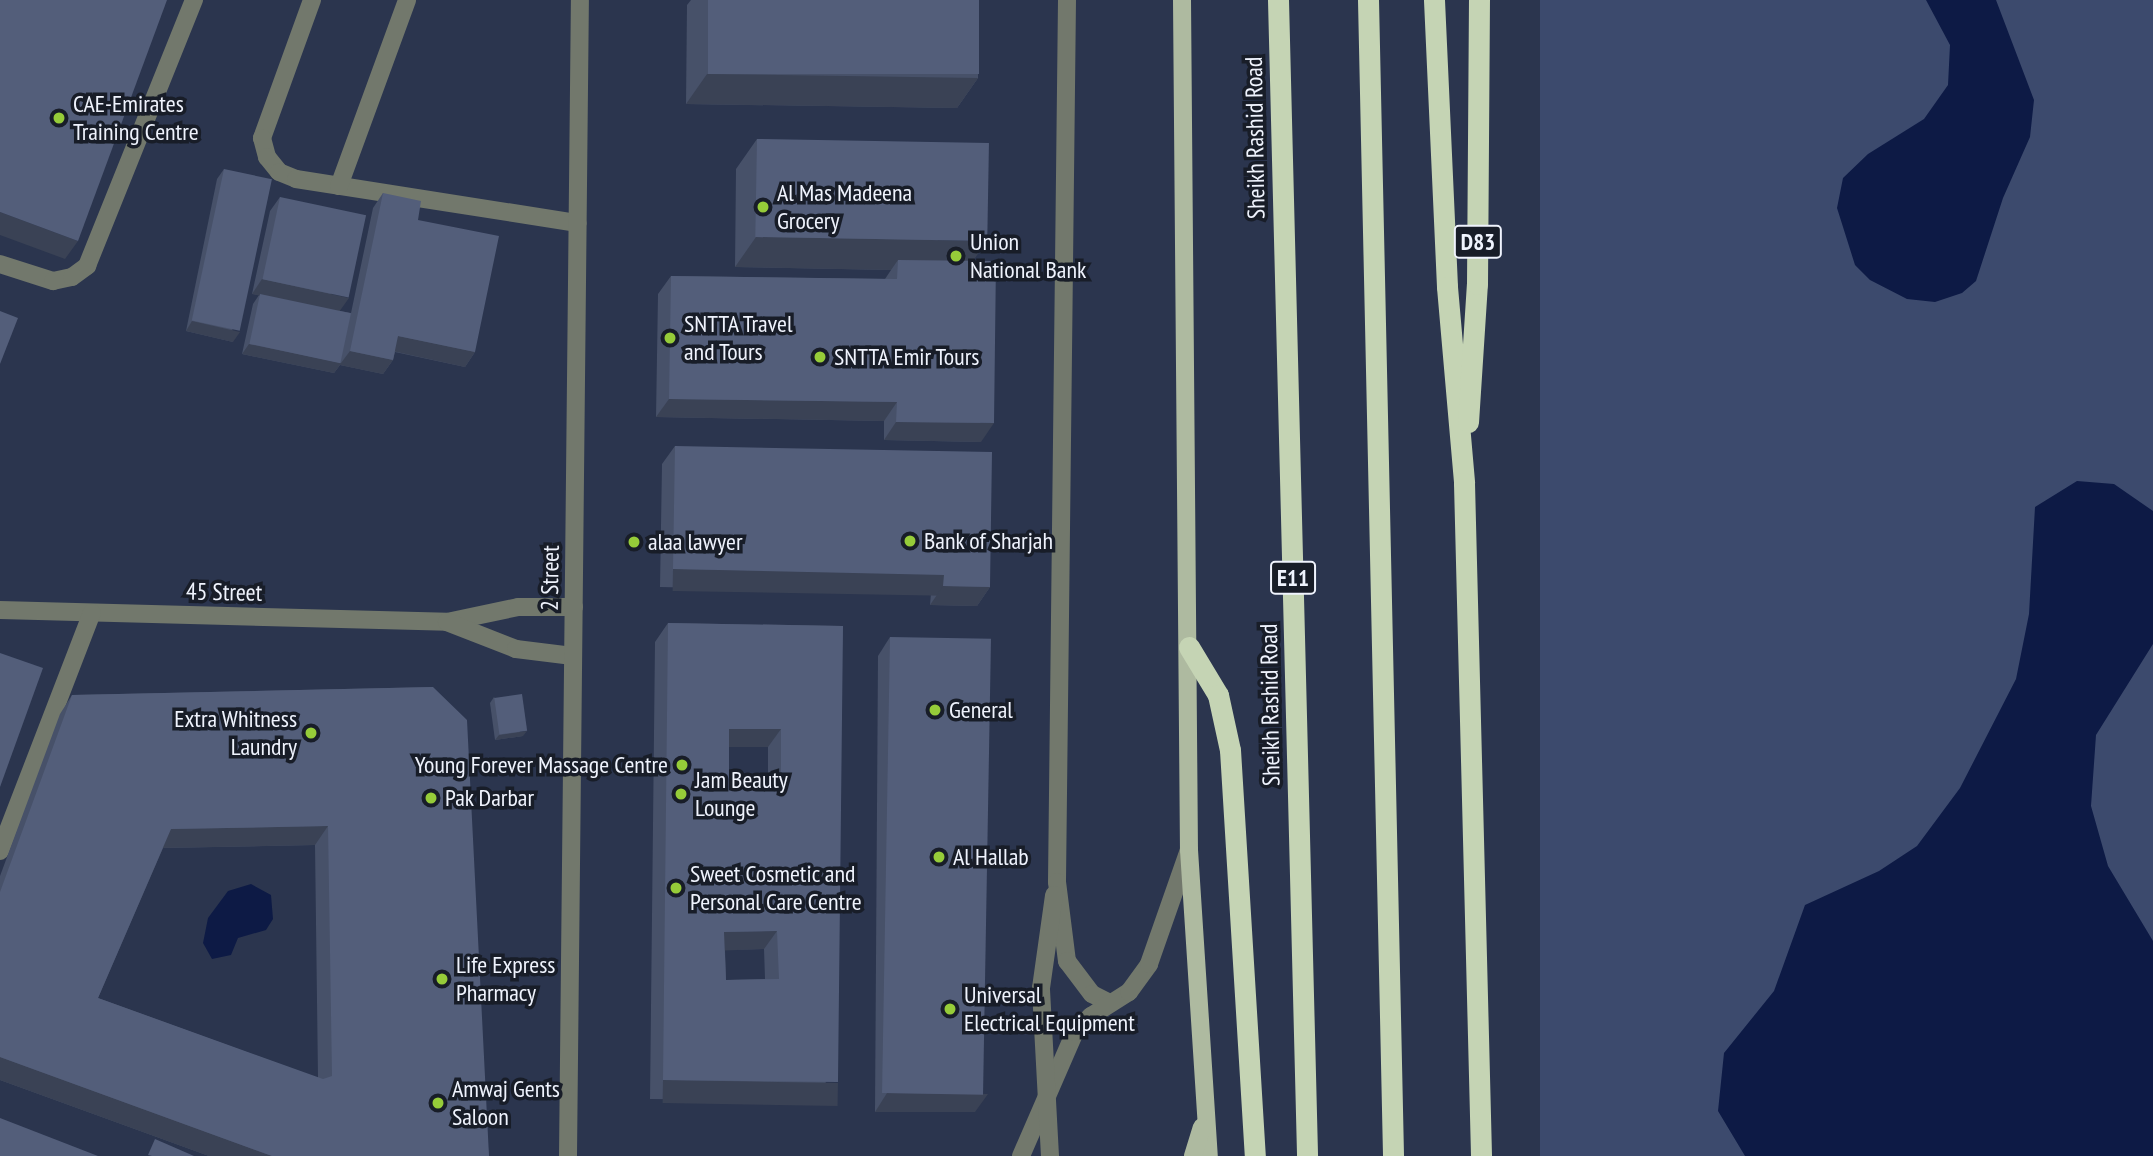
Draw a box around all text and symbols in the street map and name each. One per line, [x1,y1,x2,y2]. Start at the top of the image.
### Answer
street label: Sheikh Rashid Road [1239,57,1271,219]
place label: CAE-Emirates Training Centre [73,90,199,146]
marker: CAE-Emirates Training Centre [51,110,67,126]
place label: Al Mas Madeena Grocery [777,179,912,235]
marker: Al Mas Madeena Grocery [755,199,771,215]
road number: D83 [1454,222,1502,262]
place label: Union National Bank [970,228,1086,284]
marker: Union National Bank [948,248,964,264]
place label: SNTTA Travel and Tours [684,310,794,366]
marker: SNTTA Travel and Tours [662,330,678,346]
place label: SNTTA Emir Tours [834,343,981,371]
marker: SNTTA Emir Tours [812,349,828,365]
place label: Bank of Sharjah [924,527,1054,555]
place label: alaa lawyer [648,528,743,556]
marker: Bank of Sharjah [902,533,918,549]
marker: alaa lawyer [626,534,642,550]
street label: 2 Street [535,545,565,611]
road number: E11 [1268,558,1318,598]
street label: 45 Street [186,577,262,607]
street label: Sheikh Rashid Road [1254,624,1286,786]
place label: General [949,696,1013,724]
marker: General [927,702,943,718]
place label: Extra Whitness Laundry [174,705,297,761]
marker: Extra Whitness Laundry [303,725,319,741]
place label: Young Forever Massage Centre [415,751,668,779]
marker: Young Forever Massage Centre [674,757,690,773]
place label: Jam Beauty Lounge [695,766,788,822]
place label: Pak Darbar [445,784,535,812]
marker: Jam Beauty Lounge [673,786,689,802]
marker: Pak Darbar [423,790,439,806]
place label: Al Hallab [953,843,1029,871]
marker: Al Hallab [931,849,947,865]
place label: Sweet Cosmetic and Personal Care Centre [690,860,862,916]
marker: Sweet Cosmetic and Personal Care Centre [668,880,684,896]
place label: Life Express Pharmacy [456,951,555,1007]
marker: Life Express Pharmacy [434,971,450,987]
place label: Universal Electrical Equipment [964,981,1135,1037]
marker: Universal Electrical Equipment [942,1001,958,1017]
place label: Amwaj Gents Saloon [452,1075,560,1131]
marker: Amwaj Gents Saloon [430,1095,446,1111]

